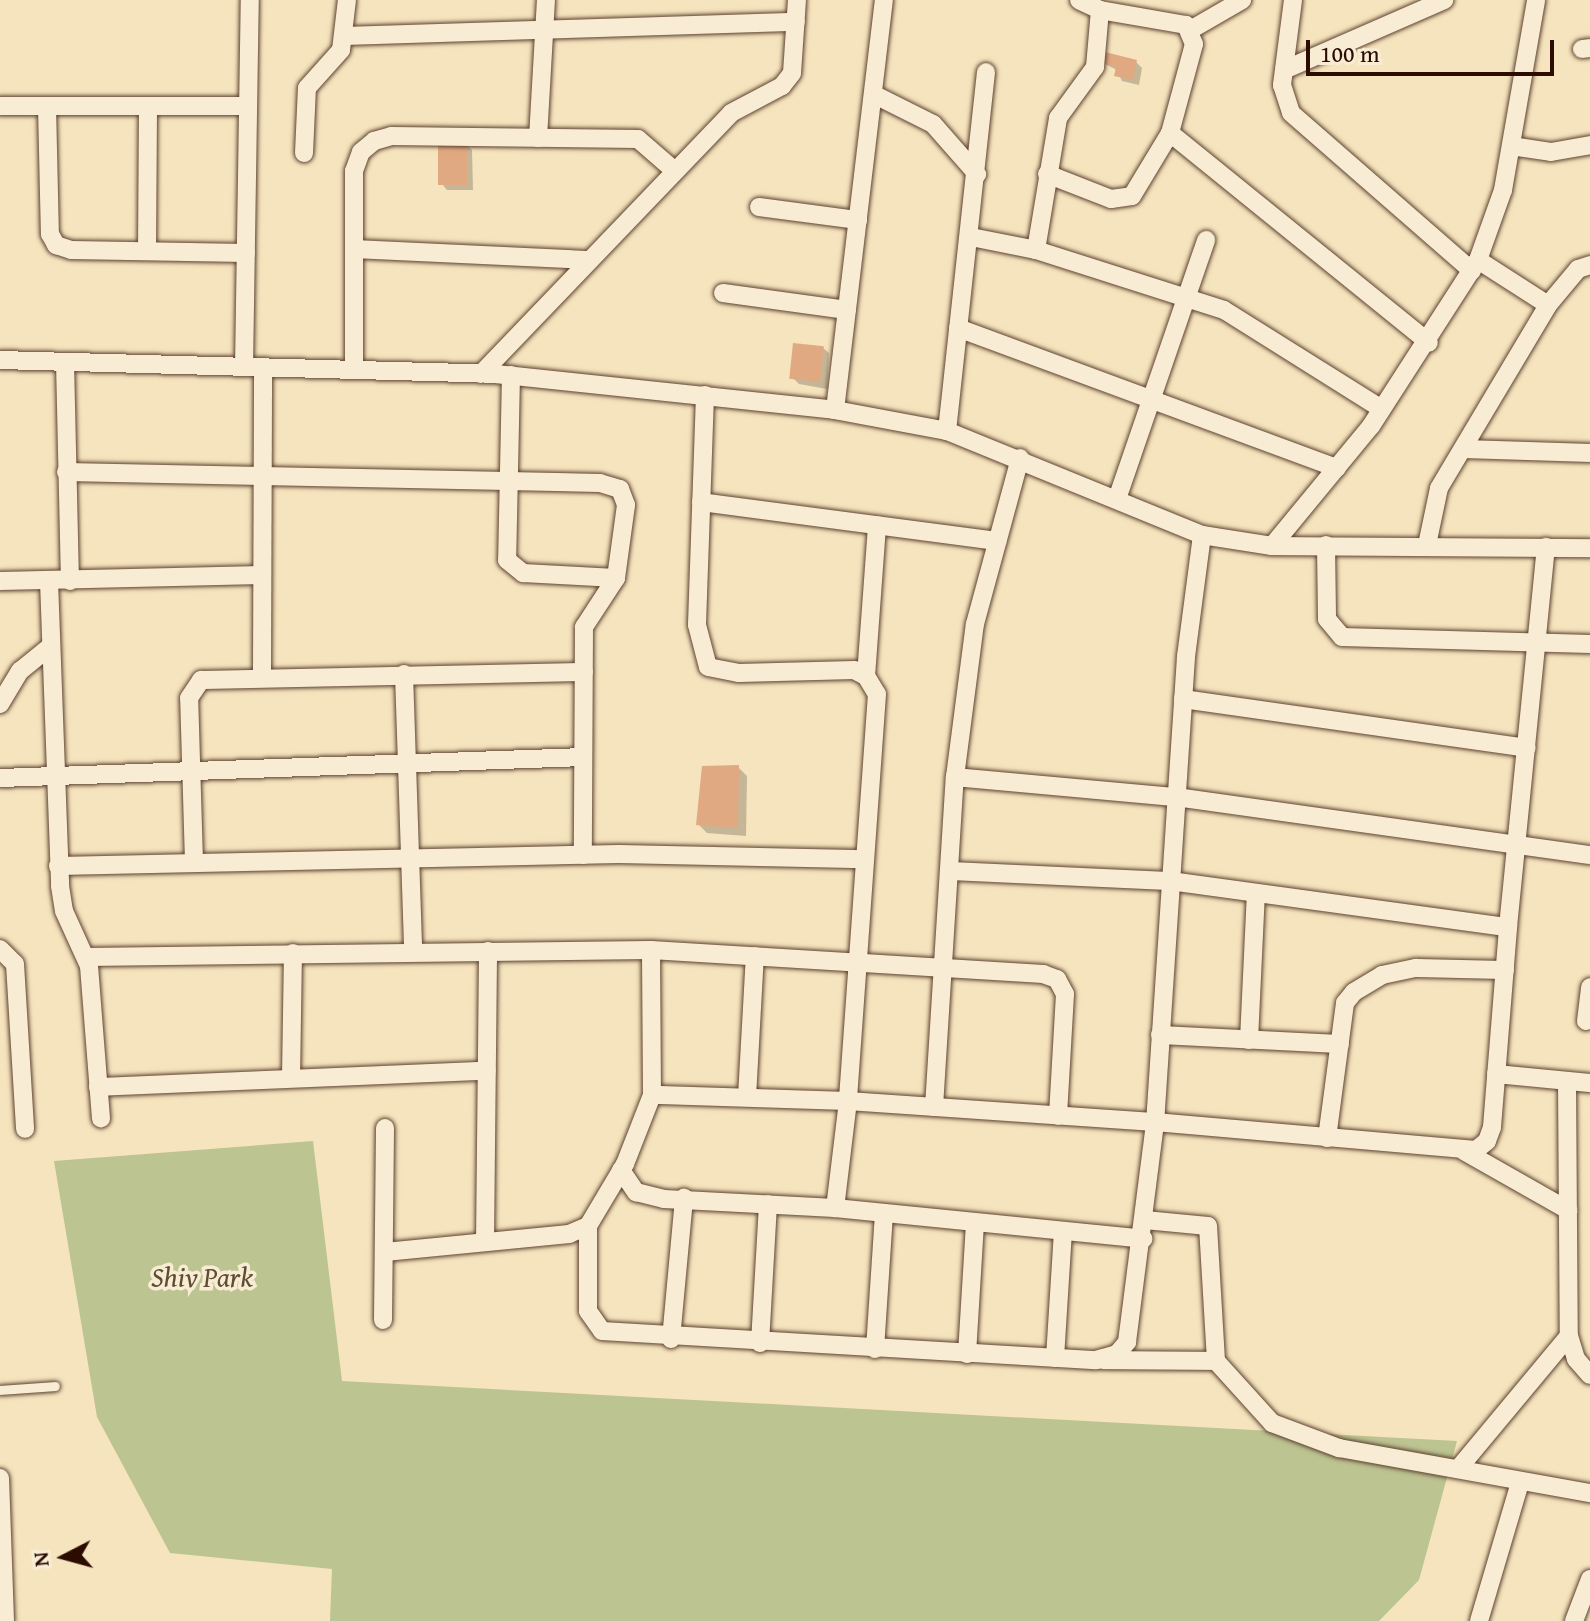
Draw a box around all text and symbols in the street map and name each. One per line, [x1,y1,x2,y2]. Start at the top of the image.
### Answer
scale bar [1310,24,1558,74]
text: 100 m [1320,36,1380,71]
park label: Shiv Park [151,1260,253,1294]
north arrow [24,1517,104,1597]
text: N [23,1551,57,1569]

